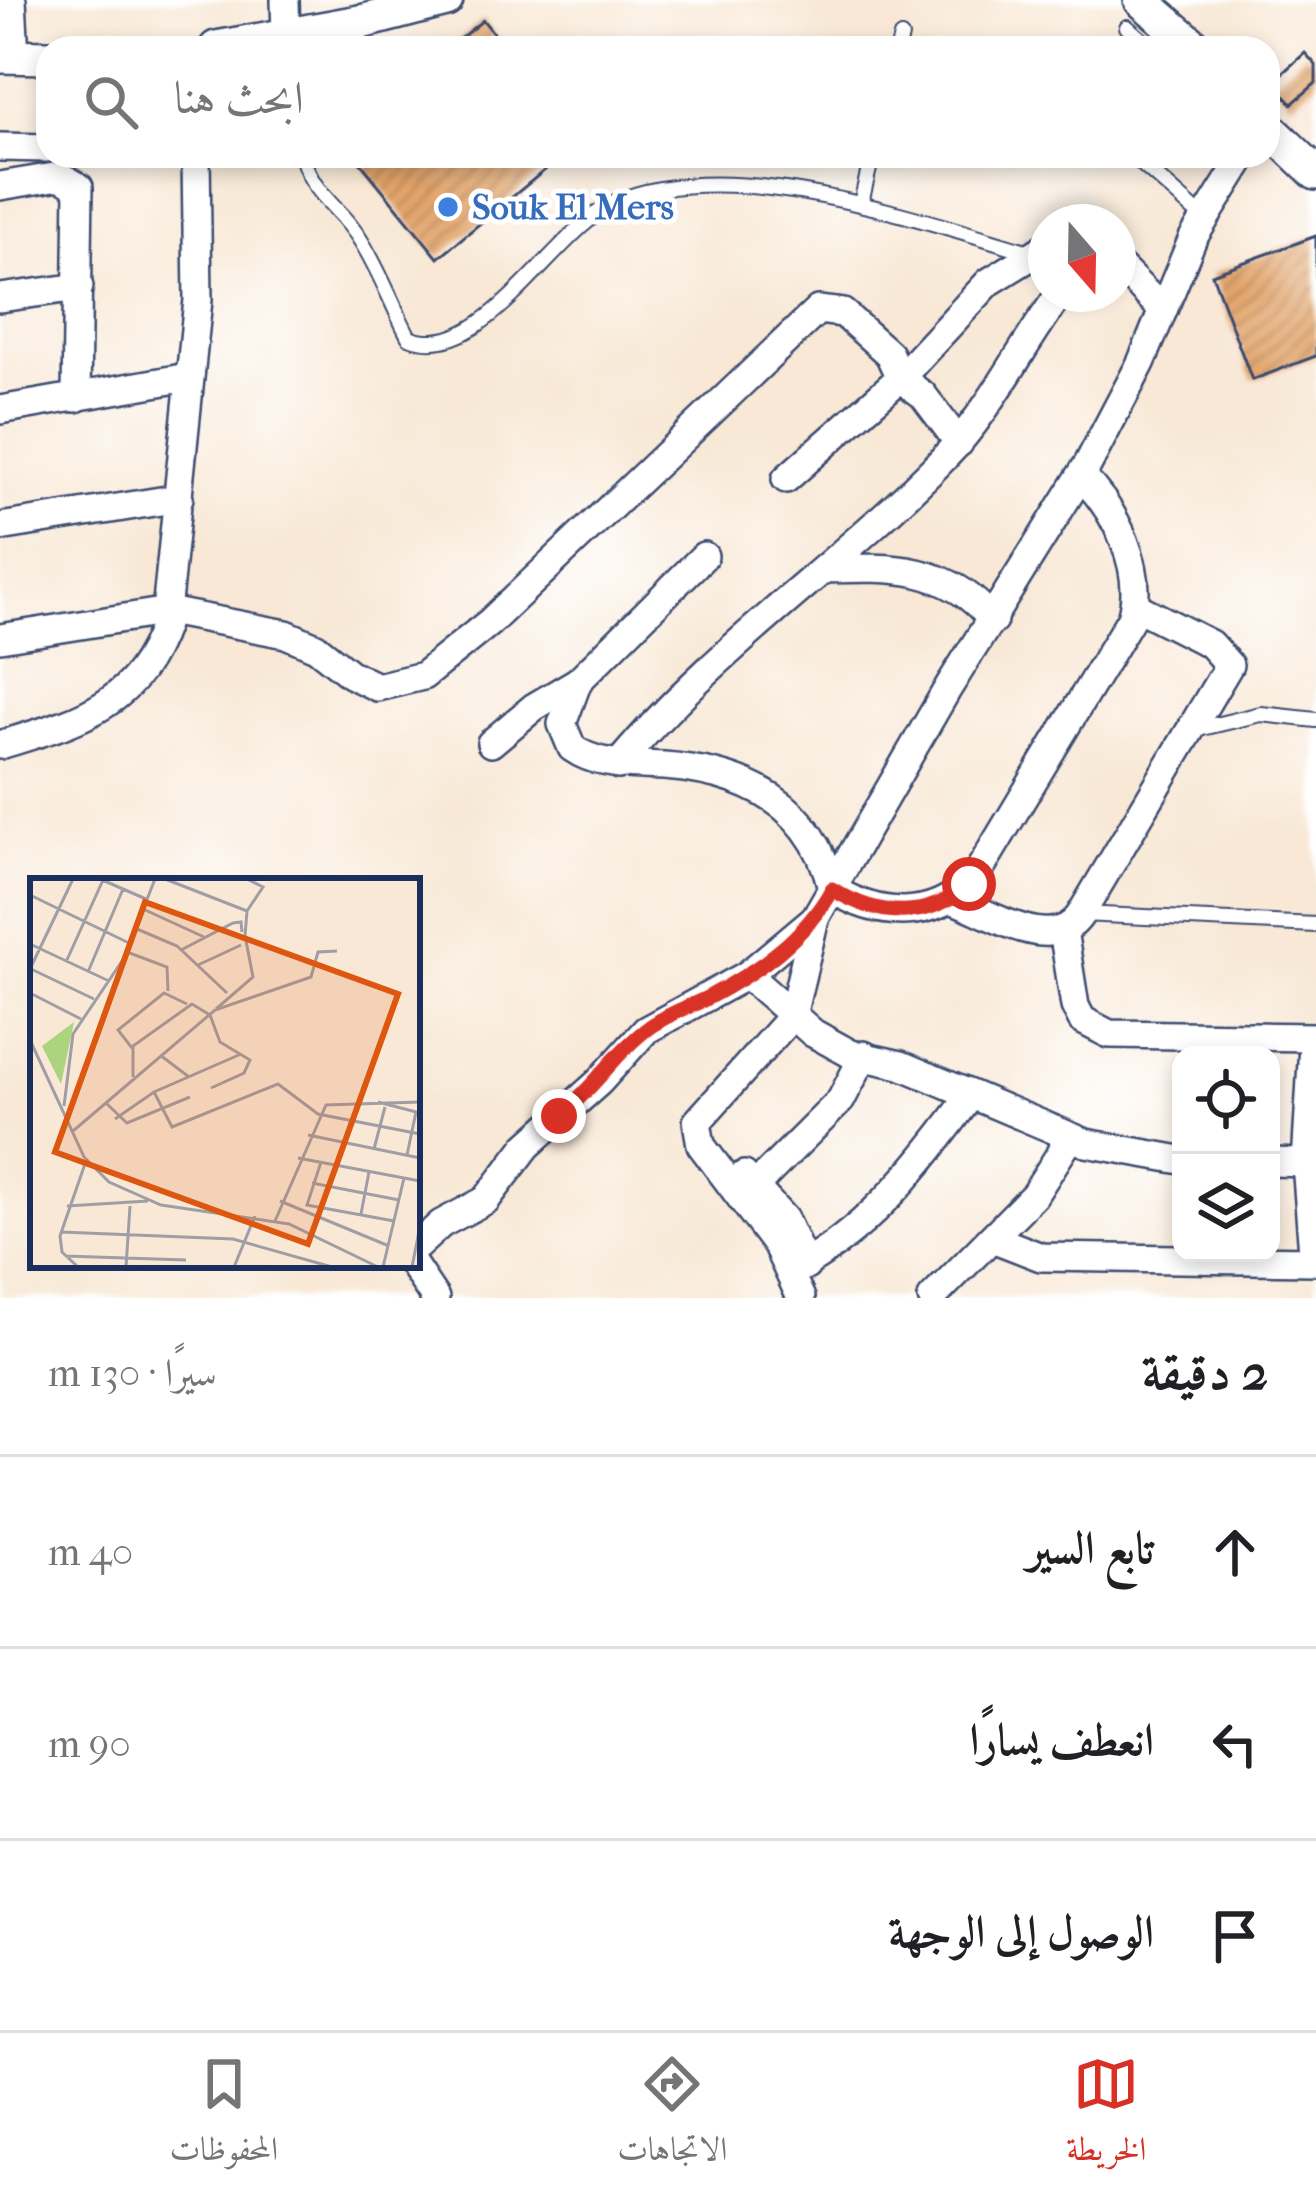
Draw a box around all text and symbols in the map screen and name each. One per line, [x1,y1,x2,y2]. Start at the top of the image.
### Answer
search box [36,36,1280,168]
icon: search [78,69,144,135]
text: ابحث هنا [174,72,304,125]
place label: Souk El Mers [472,186,674,228]
marker: Souk El Mers [435,194,461,220]
north arrow [1028,204,1136,312]
route start [942,857,996,911]
inset map [30,878,420,1268]
map controls [1172,1046,1280,1262]
button: locate [1172,1046,1280,1154]
route end [532,1089,586,1143]
button: layers [1172,1154,1280,1262]
text: 2 دقيقة [1142,1342,1268,1402]
text: سيرًا · 130 m [48,1350,217,1396]
icon: ahead [1202,1519,1268,1585]
text: تابع السير [1027,1522,1154,1575]
text: 40 m [48,1529,133,1575]
icon: left [1202,1711,1268,1777]
text: انعطف يسارًا [970,1714,1154,1767]
text: 90 m [48,1721,131,1767]
icon: arrive [1202,1903,1268,1969]
text: الوصول إلى الوجهة [888,1906,1154,1959]
tab: المحفوظات [169,2051,278,2181]
tab: الاتجاهات [617,2051,727,2181]
tab: الخريطة [1066,2051,1147,2181]

